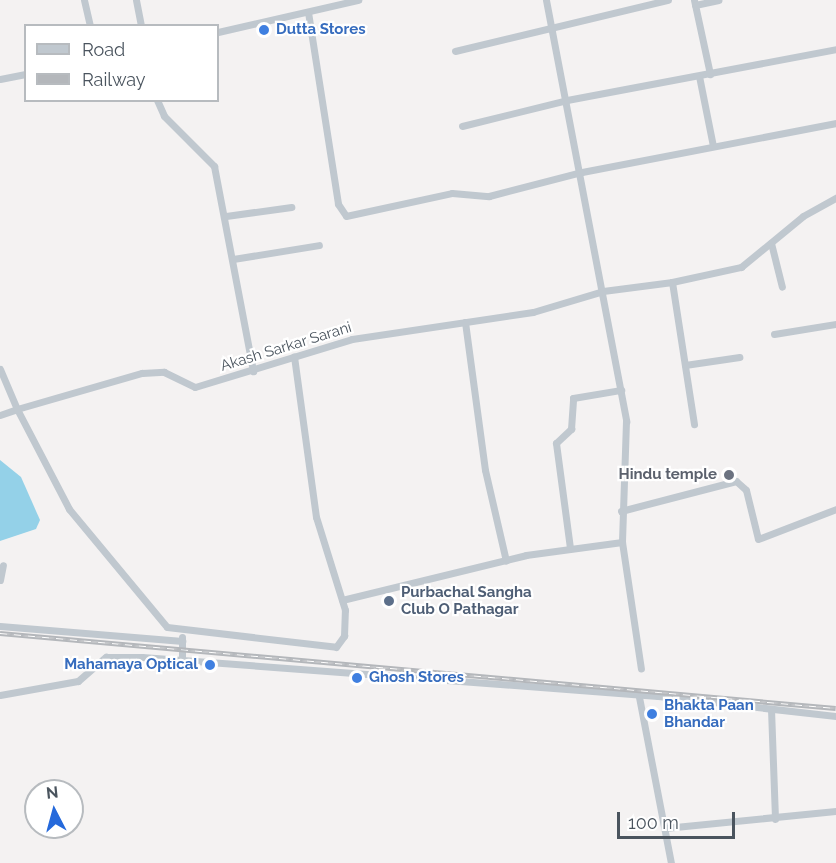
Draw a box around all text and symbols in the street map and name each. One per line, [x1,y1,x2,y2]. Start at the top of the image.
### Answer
place label: Dutta Stores [276,21,366,39]
marker: Dutta Stores [257,23,271,37]
legend [24,24,219,102]
text: Road [82,39,125,60]
text: Railway [82,69,146,90]
street label: Akash Sarkar Sarani [218,318,354,376]
place label: Hindu temple [619,466,717,484]
marker: Hindu temple [722,468,736,482]
place label: Purbachal Sangha Club O Pathagar [401,583,532,618]
marker: Purbachal Sangha Club O Pathagar [382,594,396,608]
place label: Mahamaya Optical [64,656,198,674]
marker: Mahamaya Optical [203,658,217,672]
place label: Ghosh Stores [369,669,464,687]
marker: Ghosh Stores [350,671,364,685]
place label: Bhakta Paan Bhandar [664,696,754,731]
marker: Bhakta Paan Bhandar [645,707,659,721]
north arrow [24,779,84,839]
text: N [45,783,59,803]
scale bar [620,800,738,838]
text: 100 m [628,812,679,833]

